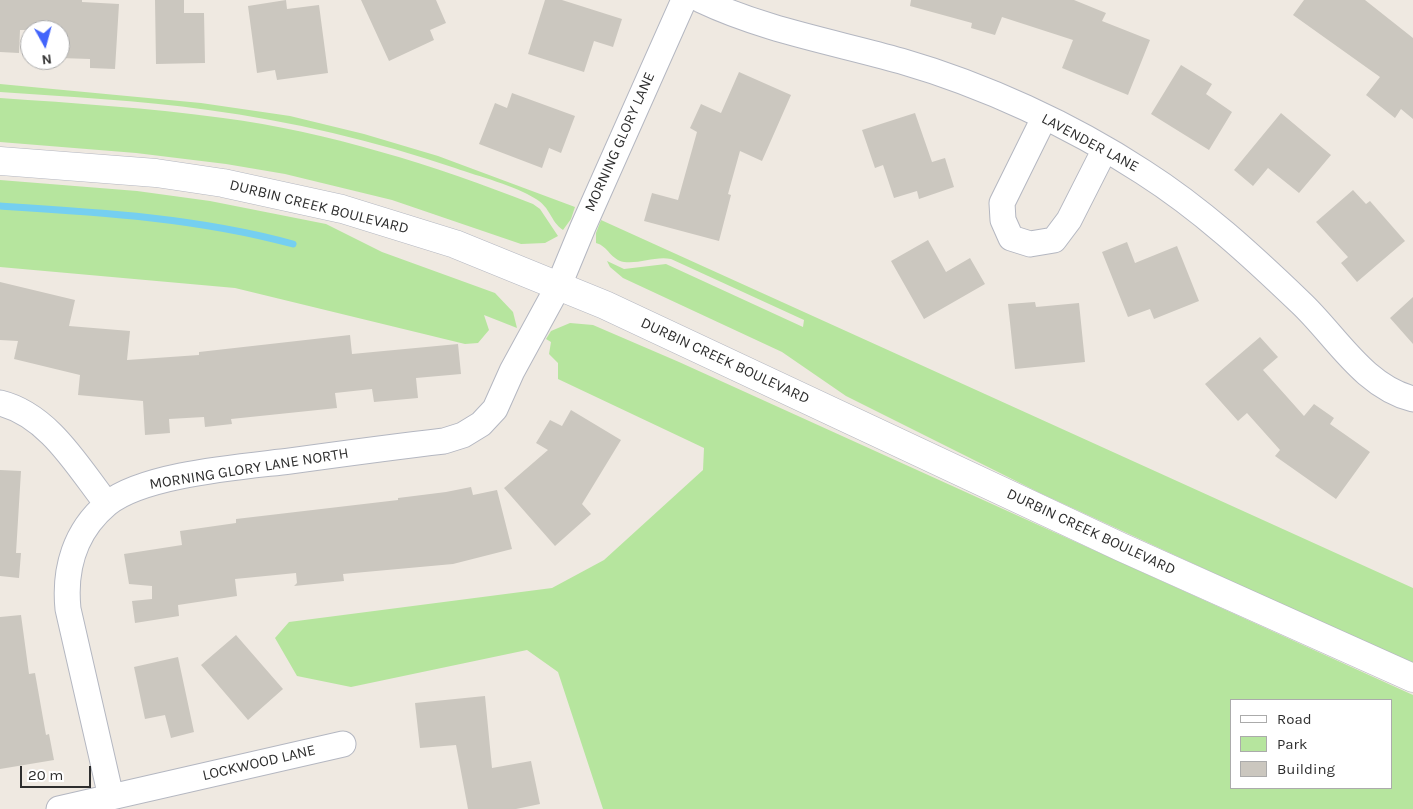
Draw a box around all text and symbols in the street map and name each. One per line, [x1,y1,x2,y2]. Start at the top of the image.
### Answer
north arrow [20,20,70,70]
text: N [41,50,53,68]
street label: MORNING GLORY LANE [581,69,659,215]
street label: LAVENDER LANE [1038,110,1142,176]
street label: DURBIN CREEK BOULEVARD [228,176,410,238]
street label: DURBIN CREEK BOULEVARD [638,314,812,408]
street label: MORNING GLORY LANE NORTH [148,444,350,494]
street label: DURBIN CREEK BOULEVARD [1004,485,1178,579]
legend [1230,699,1393,789]
text: Road [1277,710,1312,728]
text: Park [1277,735,1307,753]
street label: LOCKWOOD LANE [201,741,317,785]
scale bar [22,756,94,788]
text: Building [1277,760,1335,778]
text: 20 m [28,766,63,784]

